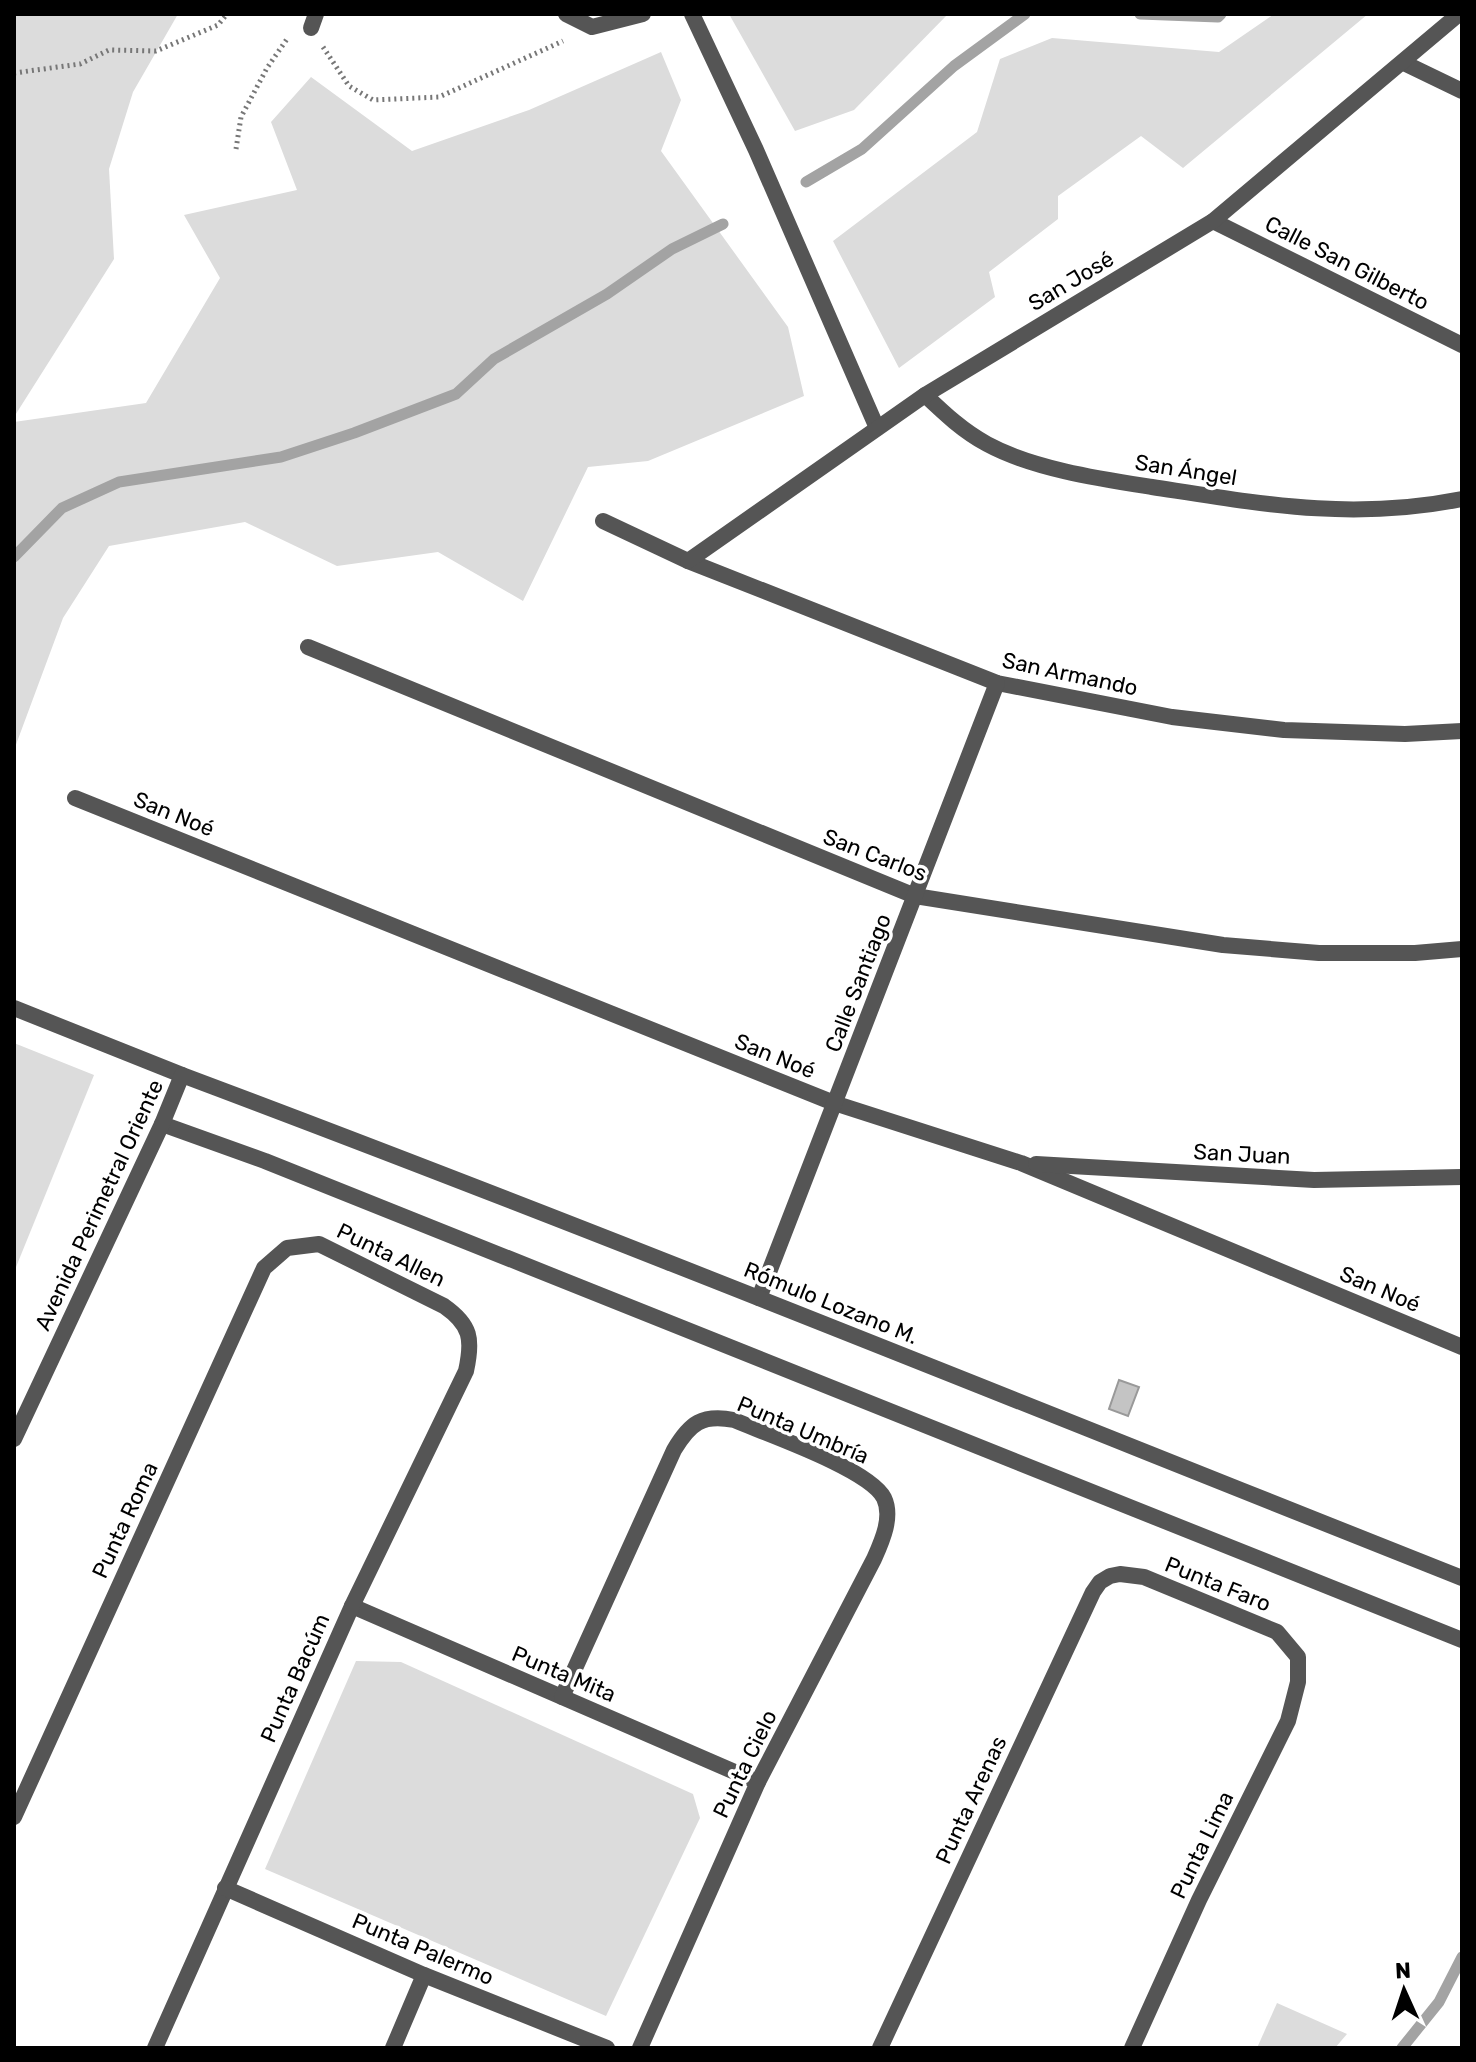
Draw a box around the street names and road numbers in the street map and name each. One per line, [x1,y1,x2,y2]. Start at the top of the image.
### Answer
street label: Calle San Gilberto [1260,210,1434,316]
street label: San José [1023,245,1119,317]
street label: San Ángel [1133,449,1239,491]
street label: San Armando [1000,646,1140,702]
street label: San Noé [130,786,218,842]
street label: San Carlos [819,823,931,887]
street label: Calle Santiago [819,910,897,1056]
street label: San Noé [731,1028,819,1084]
street label: Avenida Perimetral Oriente [29,1075,169,1335]
street label: San Juan [1193,1138,1291,1170]
street label: Punta Allen [332,1217,450,1293]
street label: Rómulo Lozano M. [740,1256,922,1350]
street label: San Noé [1336,1260,1424,1318]
street label: Punta Umbría [733,1390,873,1470]
street label: Punta Roma [86,1458,164,1582]
street label: Punta Faro [1161,1551,1275,1617]
street label: Punta Bacúm [255,1609,335,1747]
street label: Punta Mita [508,1640,620,1708]
street label: Punta Cielo [707,1706,783,1822]
street label: Punta Arenas [930,1732,1012,1868]
street label: Punta Lima [1164,1787,1240,1903]
street label: Punta Palermo [348,1907,498,1991]

